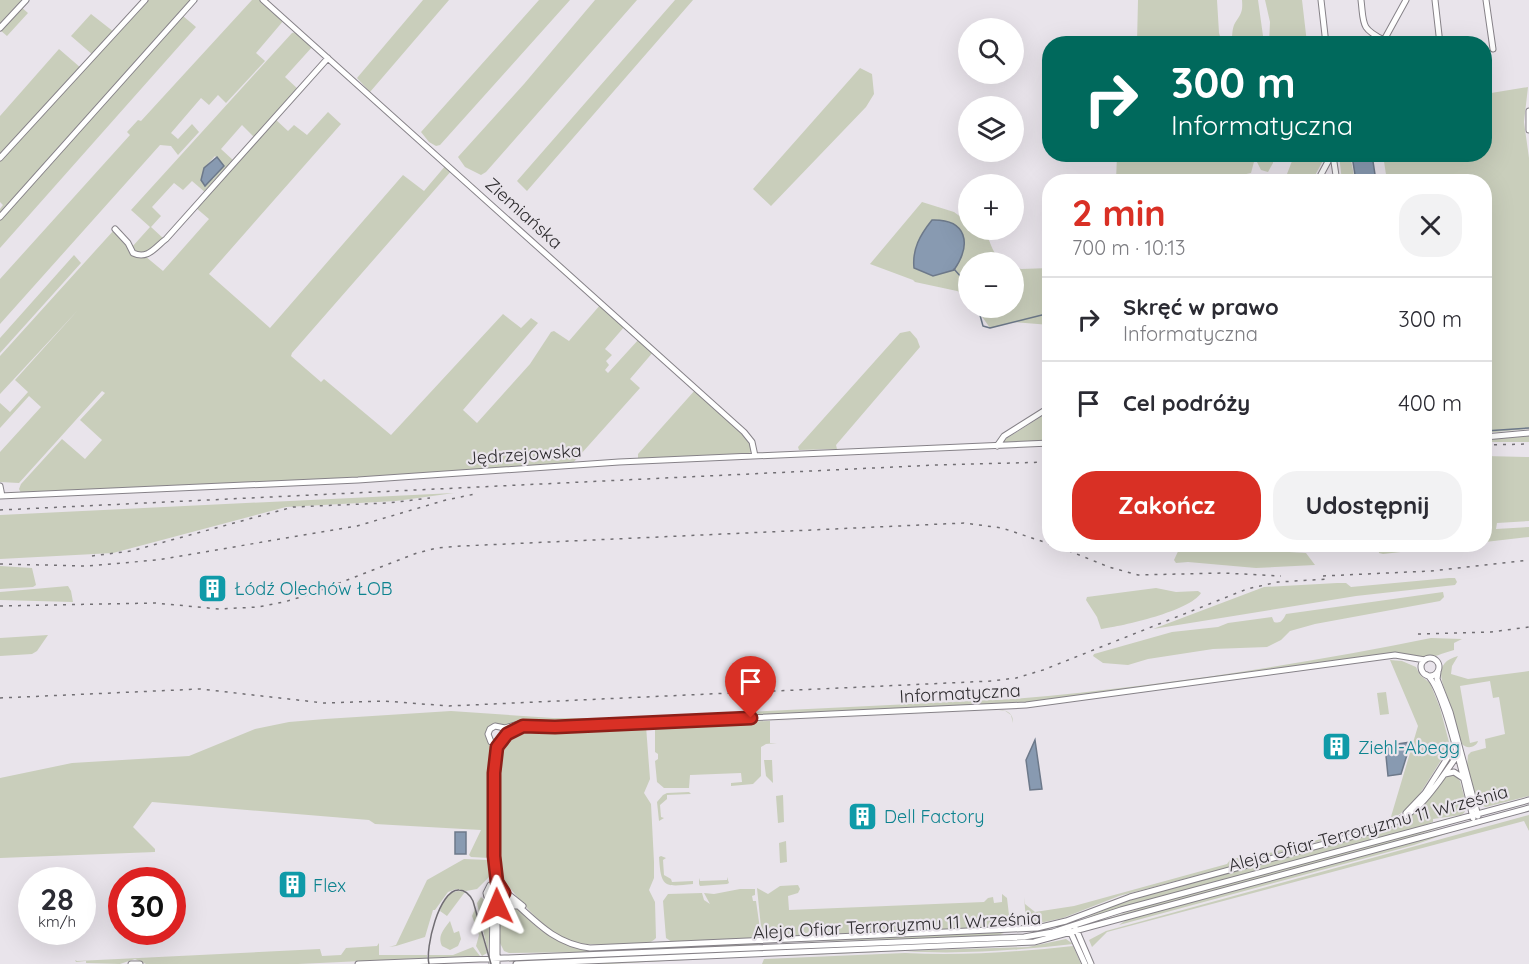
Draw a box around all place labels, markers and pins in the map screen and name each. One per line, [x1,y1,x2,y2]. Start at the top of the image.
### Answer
building icon: Łódź Olechów ŁOB [197,572,229,604]
place label: Łódź Olechów ŁOB [234,577,392,600]
pin [725,656,776,718]
building icon: Ziehl-Abegg [1321,731,1353,763]
place label: Ziehl-Abegg [1358,736,1460,759]
building icon: Dell Factory [847,800,879,832]
place label: Dell Factory [884,805,985,828]
building icon: Flex [276,869,308,901]
place label: Flex [313,874,346,897]

